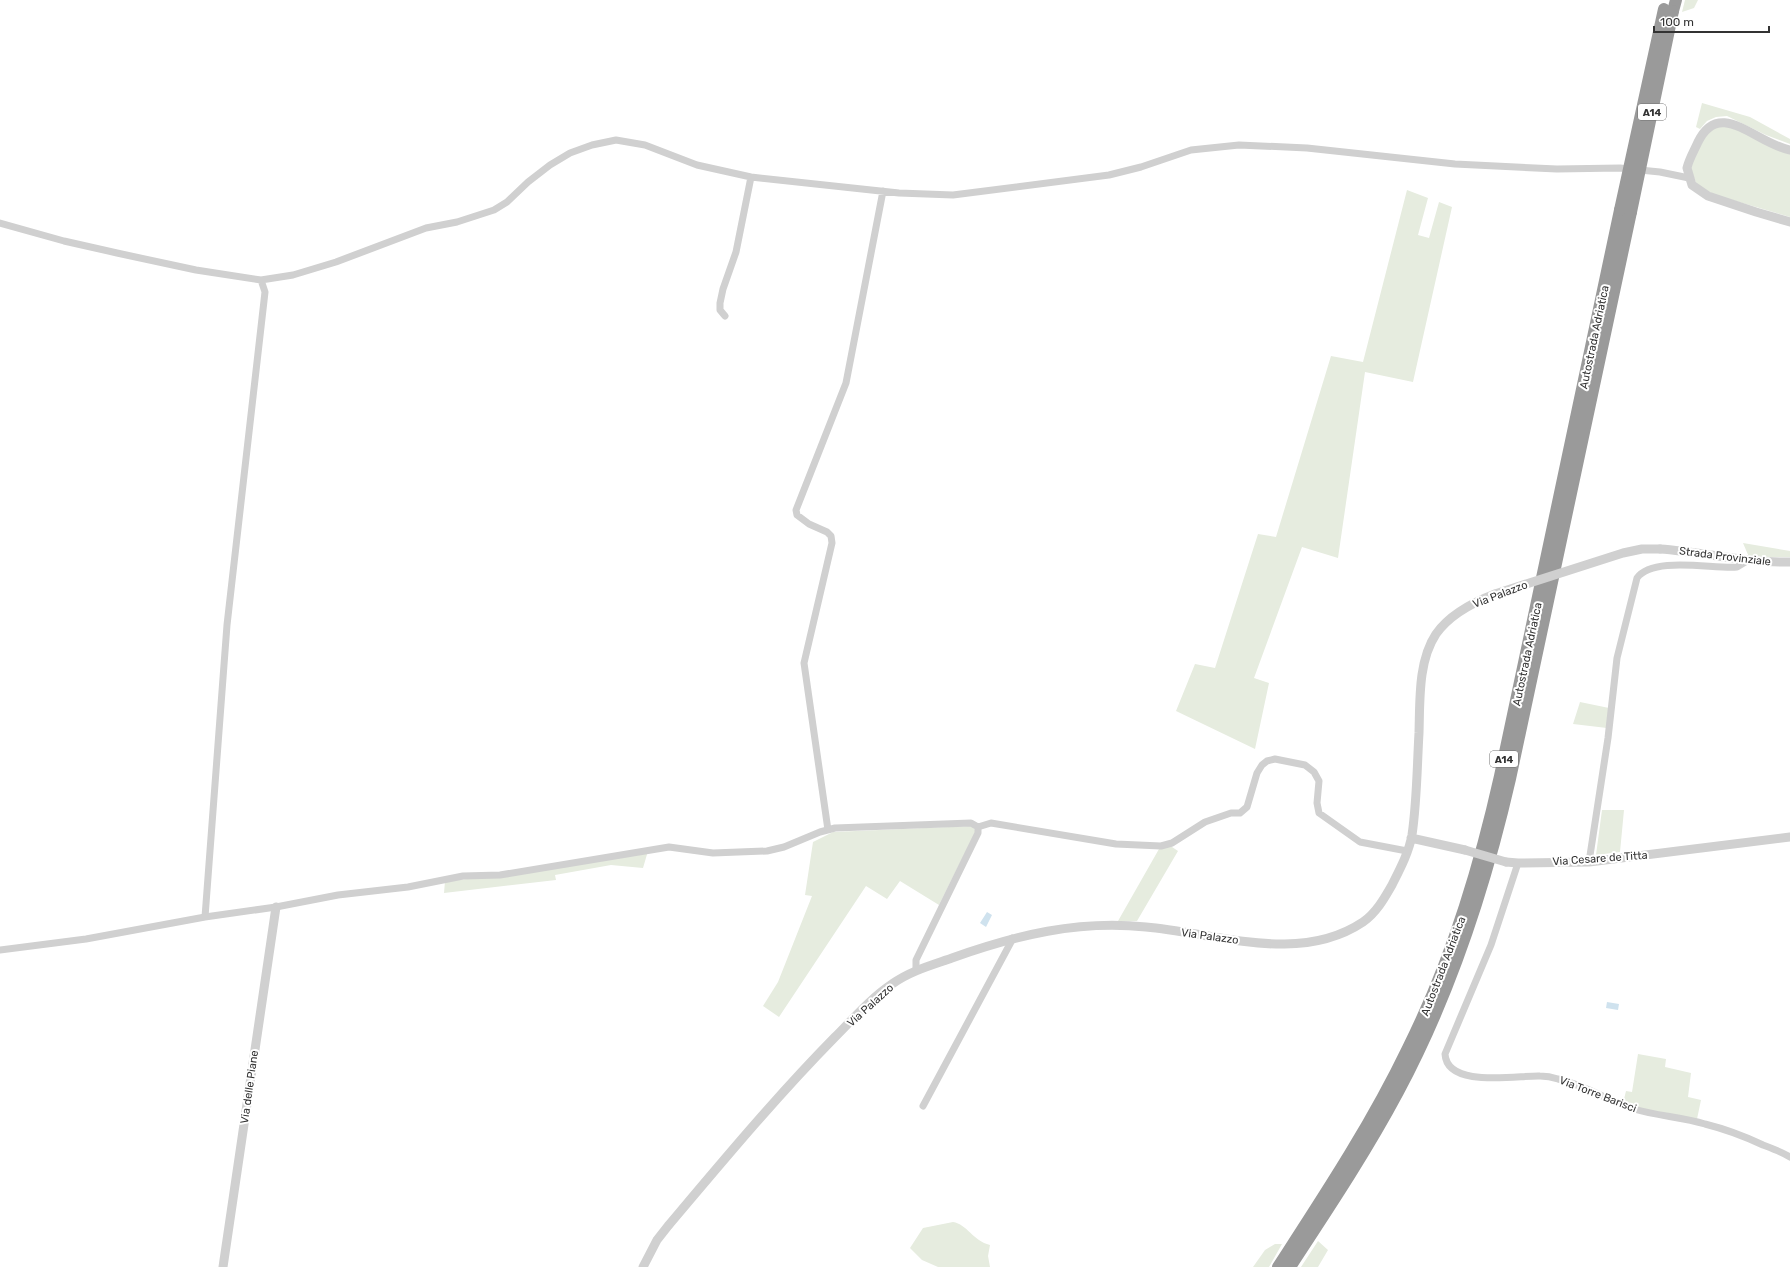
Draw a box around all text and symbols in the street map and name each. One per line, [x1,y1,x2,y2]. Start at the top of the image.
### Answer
scale bar [1654,8,1769,34]
text: 100 m [1660,15,1694,29]
road number: A14 [1638,104,1666,120]
street label: Autostrada Adriatica [1577,284,1612,390]
street label: Strada Provinziale [1678,544,1772,569]
street label: Via Palazzo [1471,578,1529,611]
street label: Autostrada Adriatica [1510,601,1545,707]
road number: A14 [1490,751,1518,767]
street label: Via Cesare de Titta [1552,849,1648,868]
street label: Autostrada Adriatica [1419,915,1468,1018]
street label: Via Palazzo [1180,926,1239,947]
street label: Via Palazzo [845,981,896,1030]
street label: Via delle Piane [238,1049,261,1125]
street label: Via Torre Barisci [1557,1074,1638,1115]

